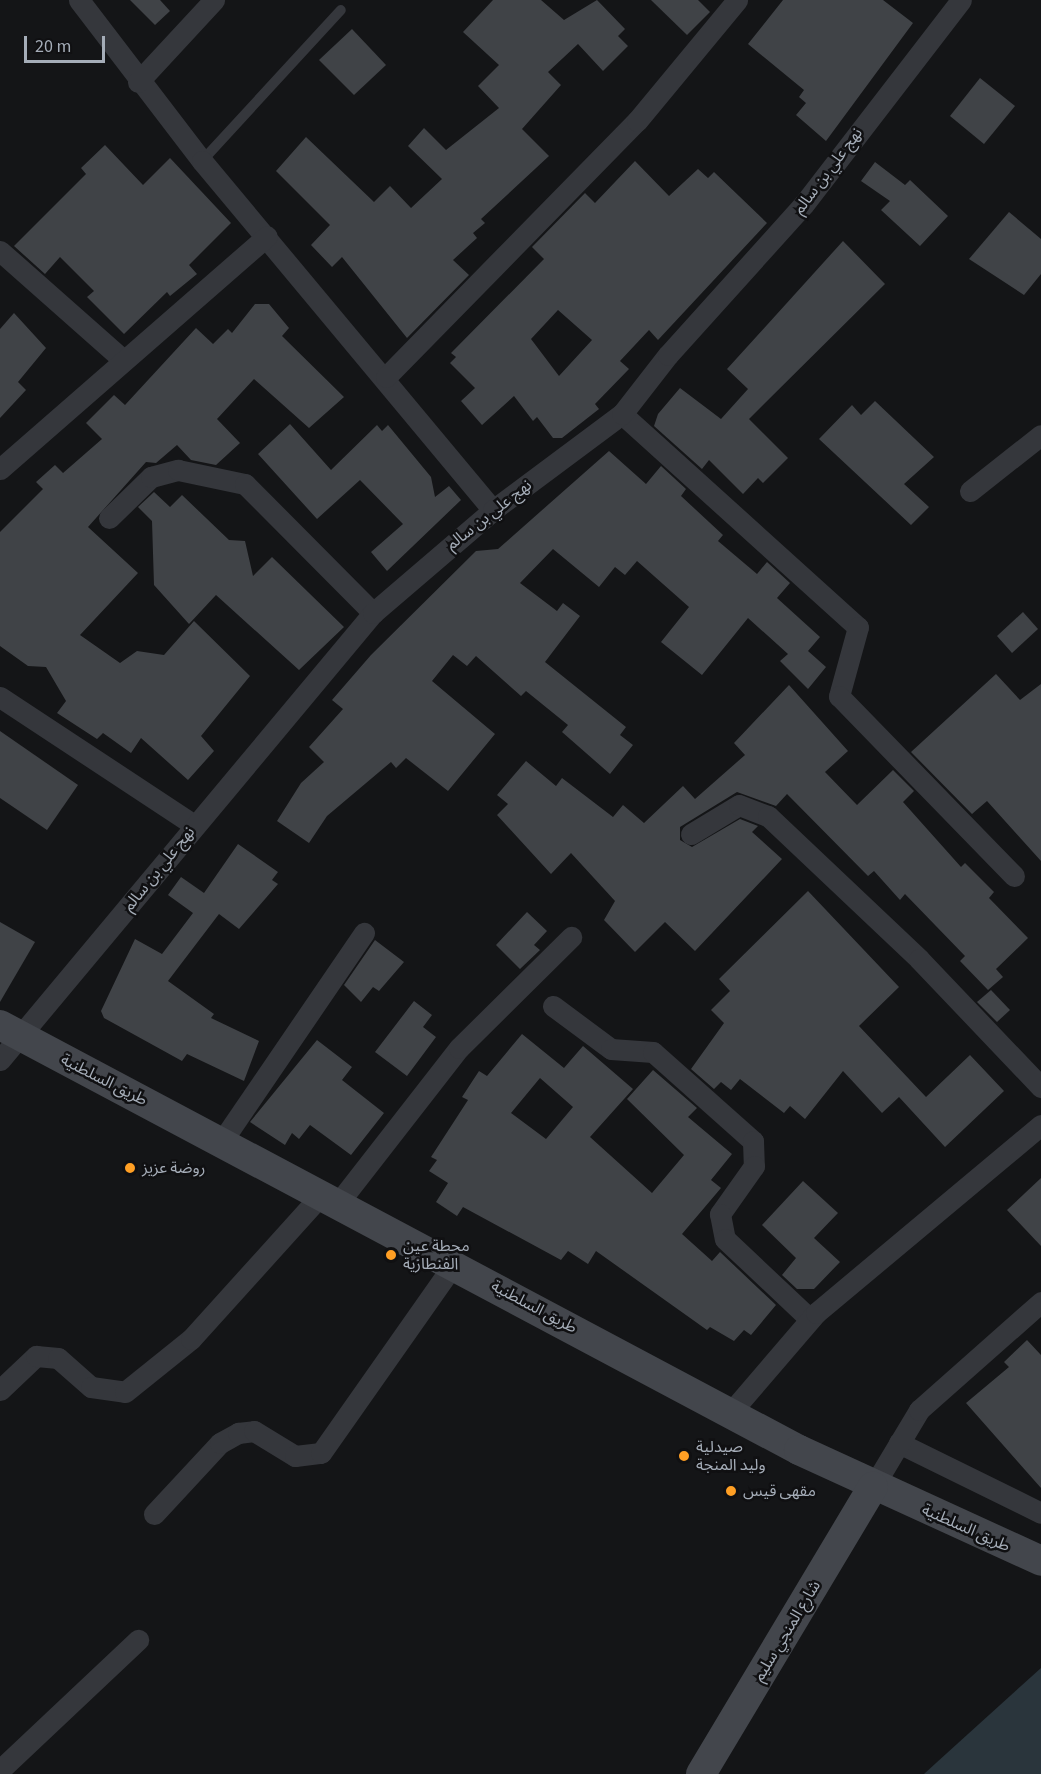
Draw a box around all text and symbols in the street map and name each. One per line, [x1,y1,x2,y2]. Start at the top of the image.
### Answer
scale bar [27,24,108,62]
text: 20 m [35,34,71,59]
street label: نهج علي بن سالم [789,124,867,218]
street label: نهج علي بن سالم [442,476,536,554]
street label: نهج علي بن سالم [119,823,199,915]
street label: طريق السلطنية [58,1050,150,1110]
place label: روضة عزيز [142,1158,205,1178]
marker: روضة عزيز [123,1161,137,1175]
place label: محطة عين الفنطازية [403,1236,470,1274]
marker: محطة عين الفنطازية [384,1248,398,1262]
street label: طريق السلطنية [488,1276,580,1338]
place label: صيدلية وليد المنجة [696,1437,766,1475]
marker: صيدلية وليد المنجة [677,1449,691,1463]
place label: مقهى قيس [743,1481,816,1501]
marker: مقهى قيس [724,1484,738,1498]
street label: طريق السلطنية [919,1500,1013,1556]
street label: شارع المنجي سليم [749,1577,825,1685]

